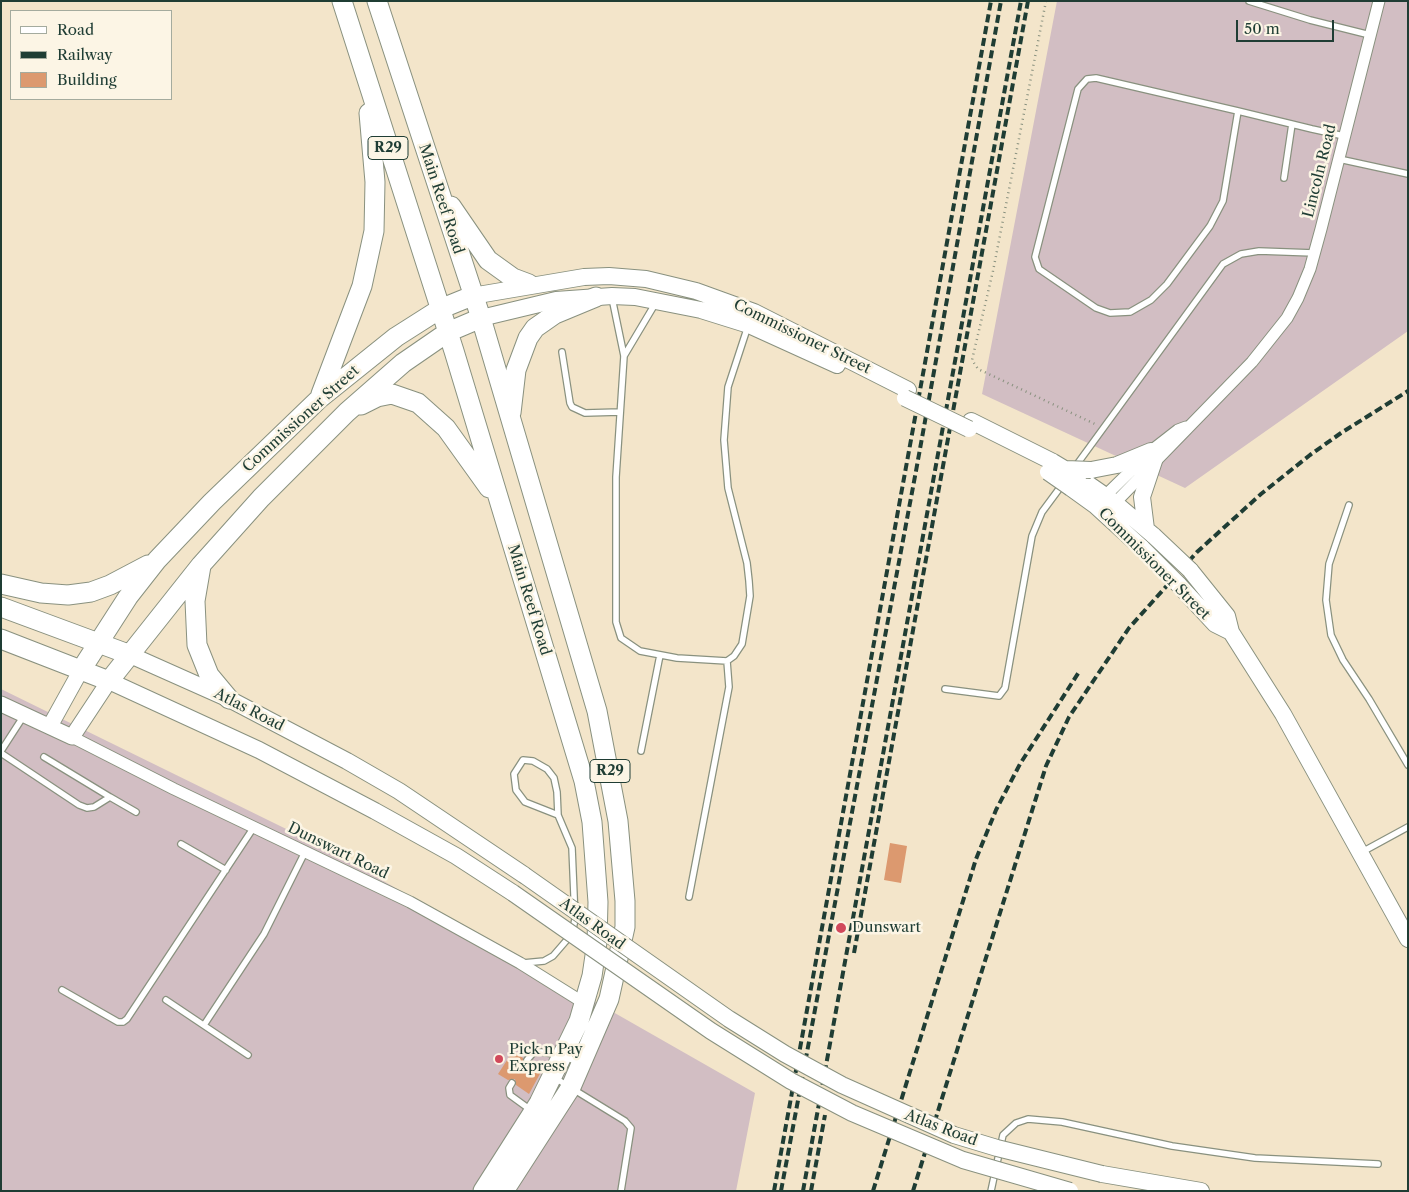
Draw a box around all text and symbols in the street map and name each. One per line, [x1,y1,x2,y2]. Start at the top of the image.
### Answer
legend [10,10,172,100]
scale bar [1239,10,1336,42]
text: 50 m [1244,19,1280,38]
text: Road [57,20,94,39]
text: Railway [57,45,113,64]
text: Building [57,70,117,89]
street label: Lincoln Road [1300,122,1340,220]
road number: R29 [368,136,408,160]
street label: Main Reef Road [415,142,467,256]
street label: Commissioner Street [730,296,874,378]
street label: Commissioner Street [239,362,363,476]
street label: Commissioner Street [1094,504,1214,624]
street label: Main Reef Road [504,542,554,658]
street label: Atlas Road [211,685,287,735]
road number: R29 [590,759,630,782]
street label: Dunswart Road [285,819,391,883]
street label: Atlas Road [556,894,628,954]
place label: Dunswart [852,919,921,937]
marker: Dunswart [834,921,848,935]
place label: Pick n Pay Express [509,1041,583,1076]
marker: Pick n Pay Express [493,1053,505,1065]
street label: Atlas Road [902,1106,980,1150]

